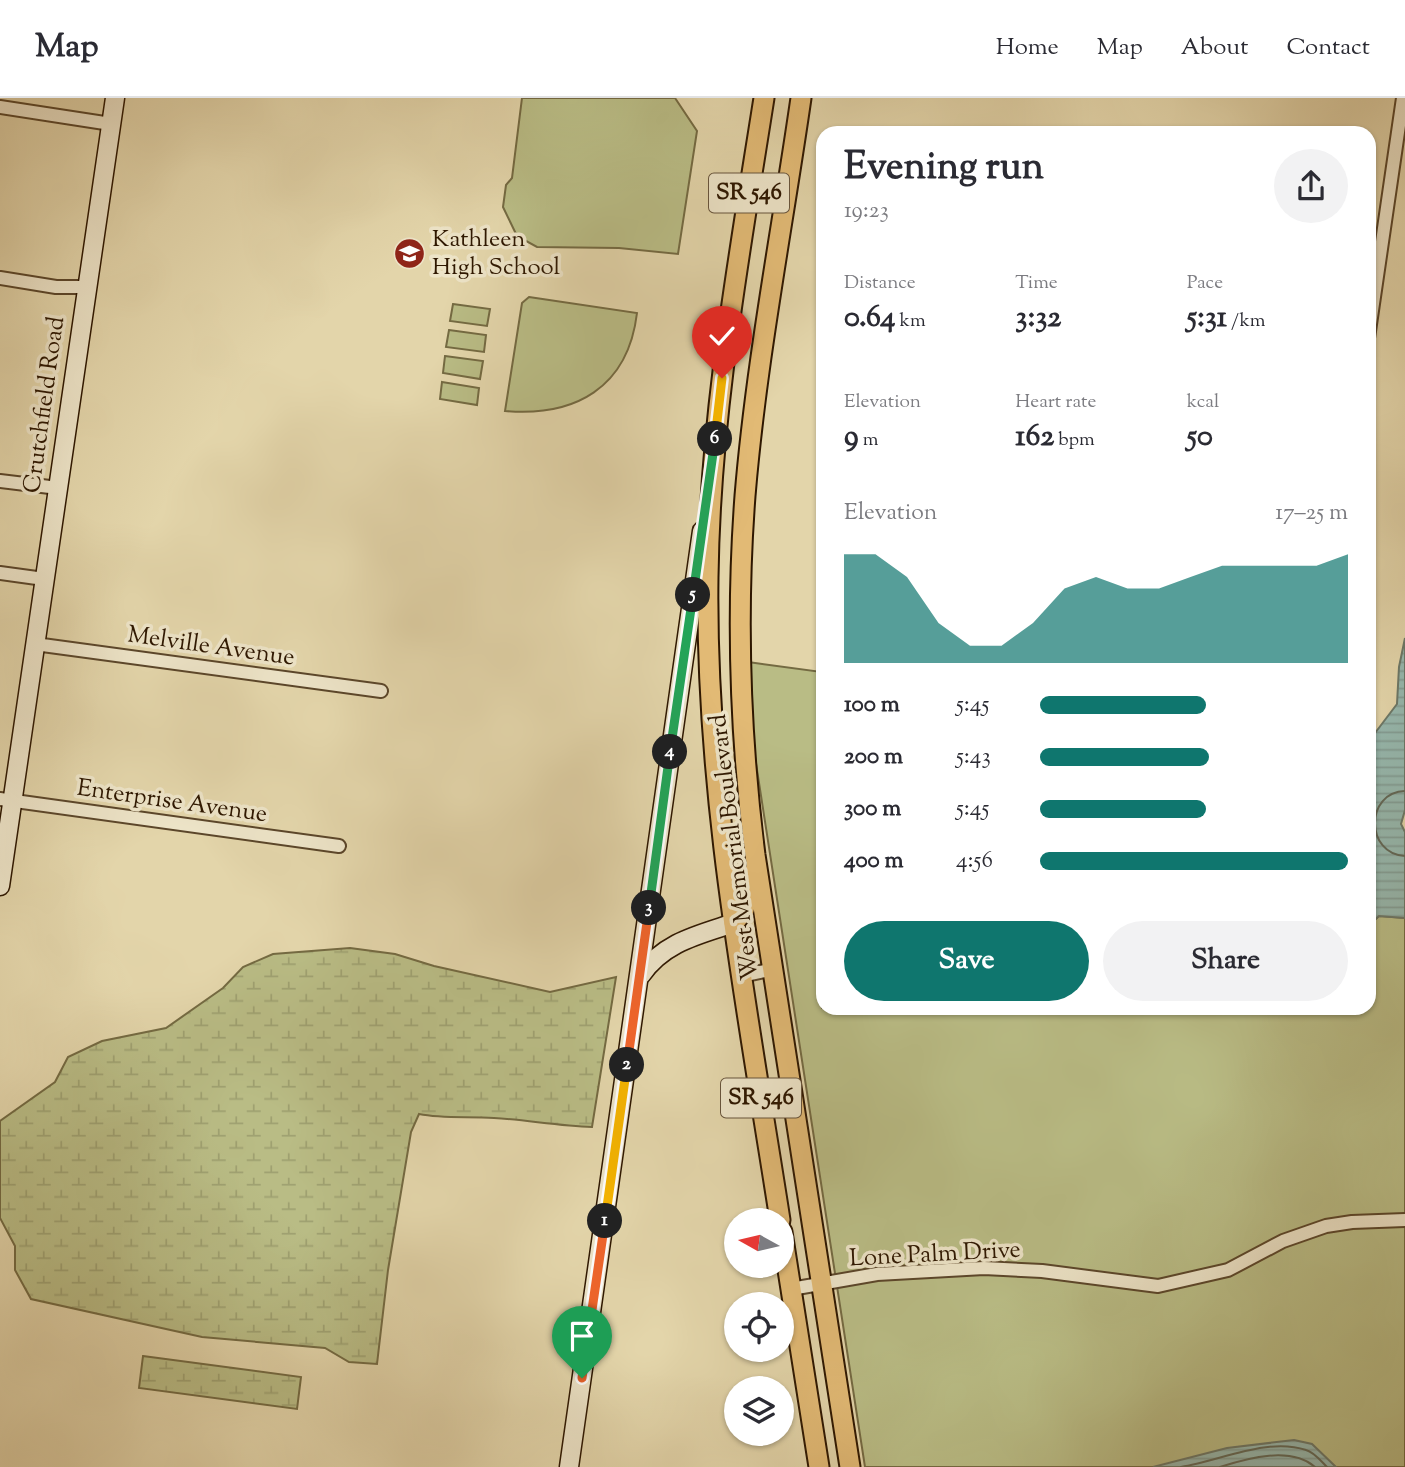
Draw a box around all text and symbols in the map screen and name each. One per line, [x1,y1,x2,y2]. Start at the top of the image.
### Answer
text: Map [35,24,99,72]
text: Home [996,31,1059,65]
text: Map [1097,31,1143,65]
text: About [1181,31,1248,65]
text: Contact [1286,31,1370,65]
text: Evening run [844,142,1044,196]
button: share [1274,149,1348,223]
road number: SR 546 [709,174,789,212]
text: 19:23 [844,195,889,228]
place label: Kathleen High School [432,223,561,285]
school or university icon: Kathleen High School [392,237,426,271]
text: Distance [844,270,916,297]
text: Time [1015,270,1058,297]
text: Pace [1187,270,1223,297]
text: 0.64 [844,297,895,340]
text: 3:32 [1015,297,1061,340]
text: 5:31 [1187,297,1227,340]
pin [692,306,752,378]
text: km [895,308,926,335]
text: /km [1227,308,1265,335]
street label: Crutchfield Road [16,314,74,496]
icon: check [703,317,741,355]
text: Elevation [844,389,921,416]
text: Heart rate [1015,389,1096,416]
text: kcal [1187,389,1219,416]
text: 9 [844,416,859,459]
text: 162 [1015,416,1054,459]
text: 50 [1187,416,1213,459]
pin: 6 [698,422,732,456]
text: 6 [710,425,719,452]
text: m [859,427,878,454]
text: bpm [1054,427,1095,454]
text: Elevation [844,497,937,530]
text: 17–25 m [1275,497,1348,530]
pin: 5 [676,578,710,612]
text: 5 [689,581,696,608]
street label: Melville Avenue [125,618,297,676]
text: 100 m [844,689,900,722]
text: 5:45 [956,689,989,722]
street label: West Memorial Boulevard [702,712,768,982]
pin: 4 [652,734,688,770]
text: 4 [665,738,674,765]
text: 200 m [844,741,903,774]
text: 5:43 [956,741,991,774]
street label: Enterprise Avenue [75,772,269,832]
text: 300 m [844,793,901,826]
text: 5:45 [956,793,989,826]
text: 400 m [844,845,904,878]
text: 4:56 [956,845,993,878]
pin: 3 [632,890,666,926]
text: 3 [645,894,652,921]
button: Save [844,921,1089,1001]
button: Share [1103,921,1348,1001]
pin: 2 [610,1048,644,1082]
text: 2 [622,1051,631,1078]
road number: SR 546 [721,1079,801,1118]
pin: 1 [588,1204,622,1238]
text: 1 [601,1207,608,1234]
north arrow [724,1208,794,1278]
map controls [724,1208,794,1446]
street label: Lone Palm Drive [848,1234,1022,1276]
button: locate [724,1292,794,1362]
pin [552,1306,612,1378]
icon: arrive [563,1317,601,1355]
button: layers [724,1376,794,1446]

